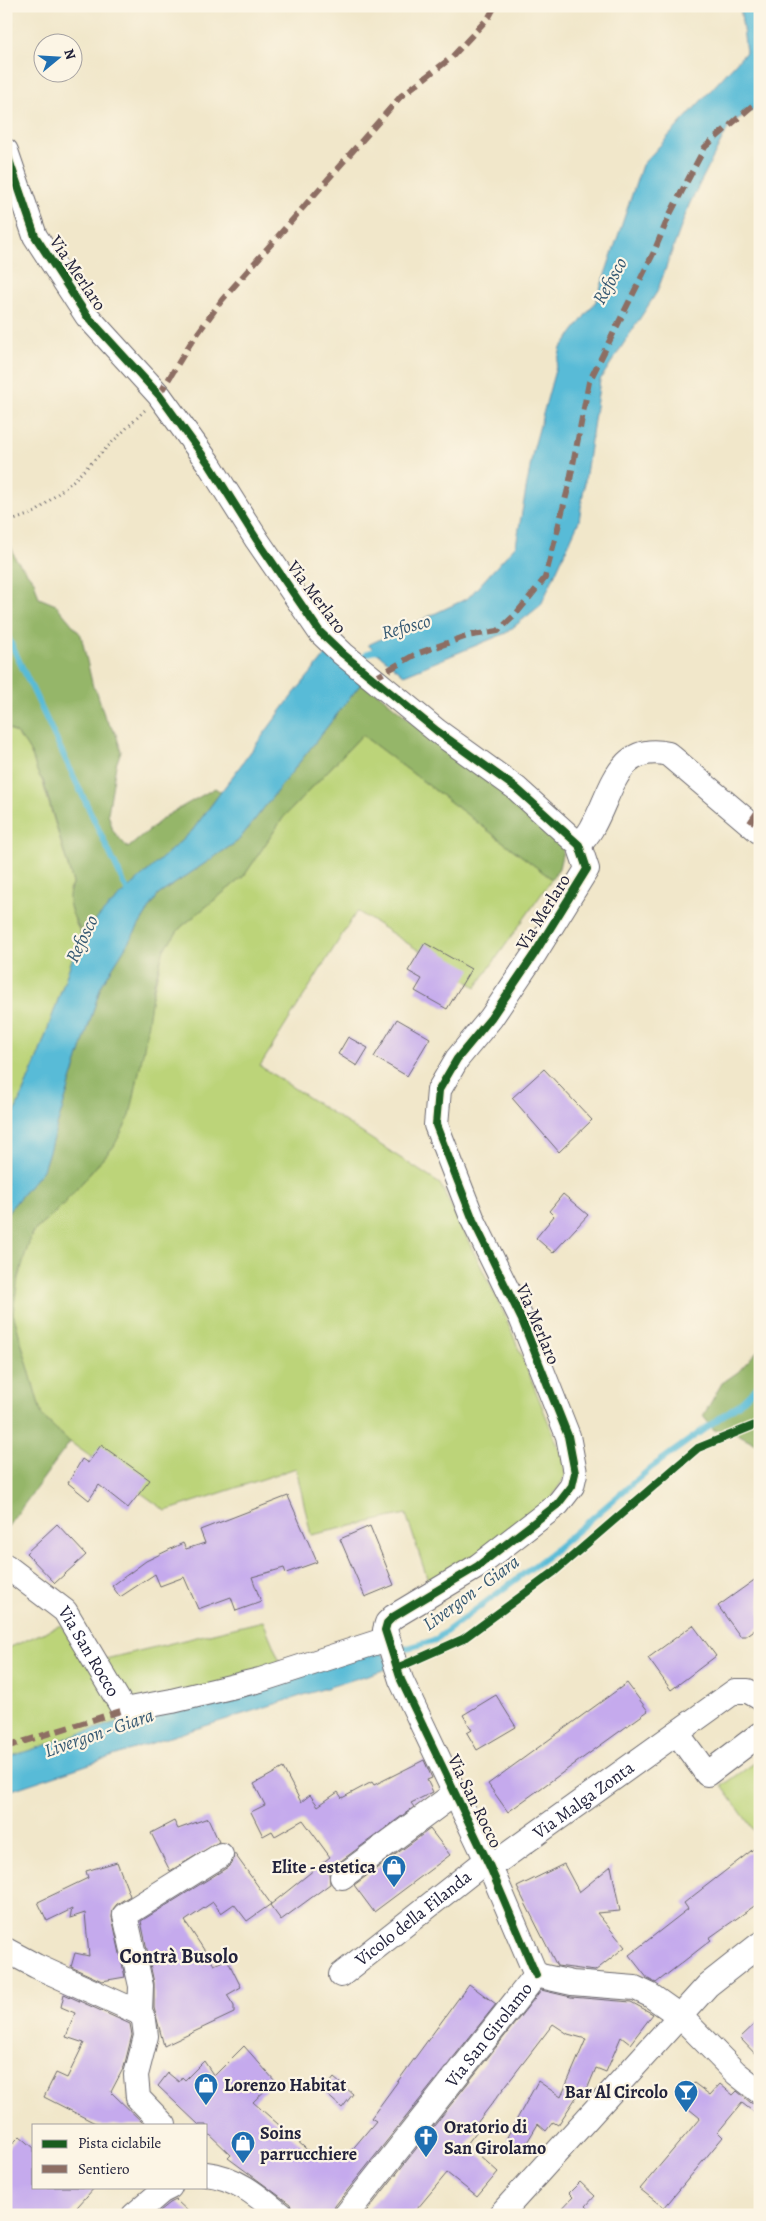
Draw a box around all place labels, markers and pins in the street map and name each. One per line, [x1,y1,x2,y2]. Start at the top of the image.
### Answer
shop icon: Elite - estetica [381,1854,407,1888]
place label: Elite - estetica [272,1855,376,1879]
shop icon: Lorenzo Habitat [193,2072,219,2106]
place label: Lorenzo Habitat [224,2073,346,2097]
bar icon: Bar Al Circolo [673,2079,699,2113]
place label: Bar Al Circolo [564,2080,668,2104]
place label: Oratorio di San Girolamo [444,2115,546,2160]
place label: Soins parrucchiere [260,2121,357,2166]
church icon: Oratorio di San Girolamo [413,2124,439,2158]
shop icon: Soins parrucchiere [230,2130,256,2164]

